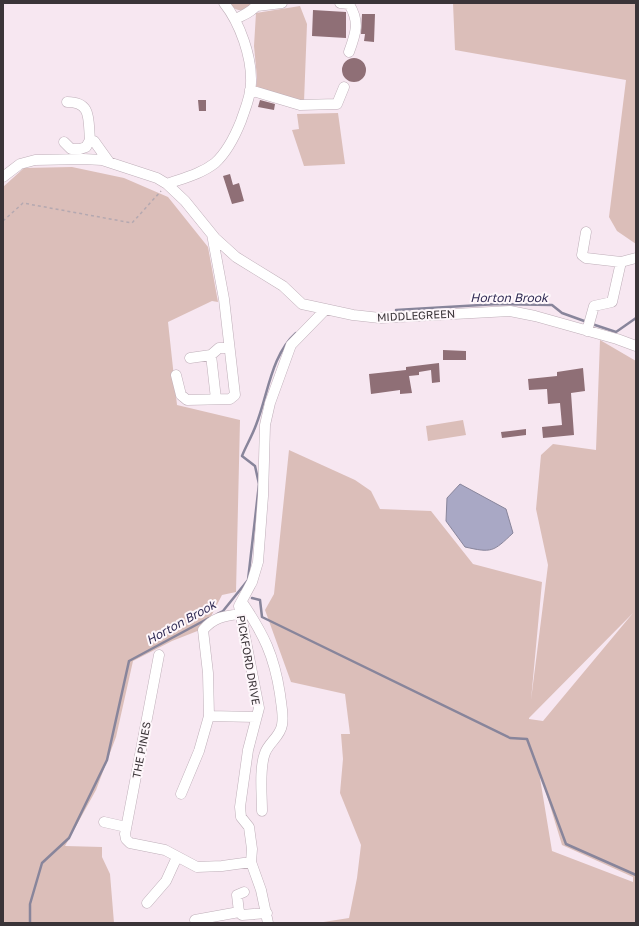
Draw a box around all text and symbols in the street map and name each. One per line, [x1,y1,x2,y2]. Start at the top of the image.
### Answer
water label: Horton Brook [470,290,549,305]
street label: MIDDLEGREEN [377,306,455,324]
water label: Horton Brook [144,596,220,647]
street label: PICKFORD DRIVE [235,614,263,706]
street label: THE PINES [129,721,153,779]

